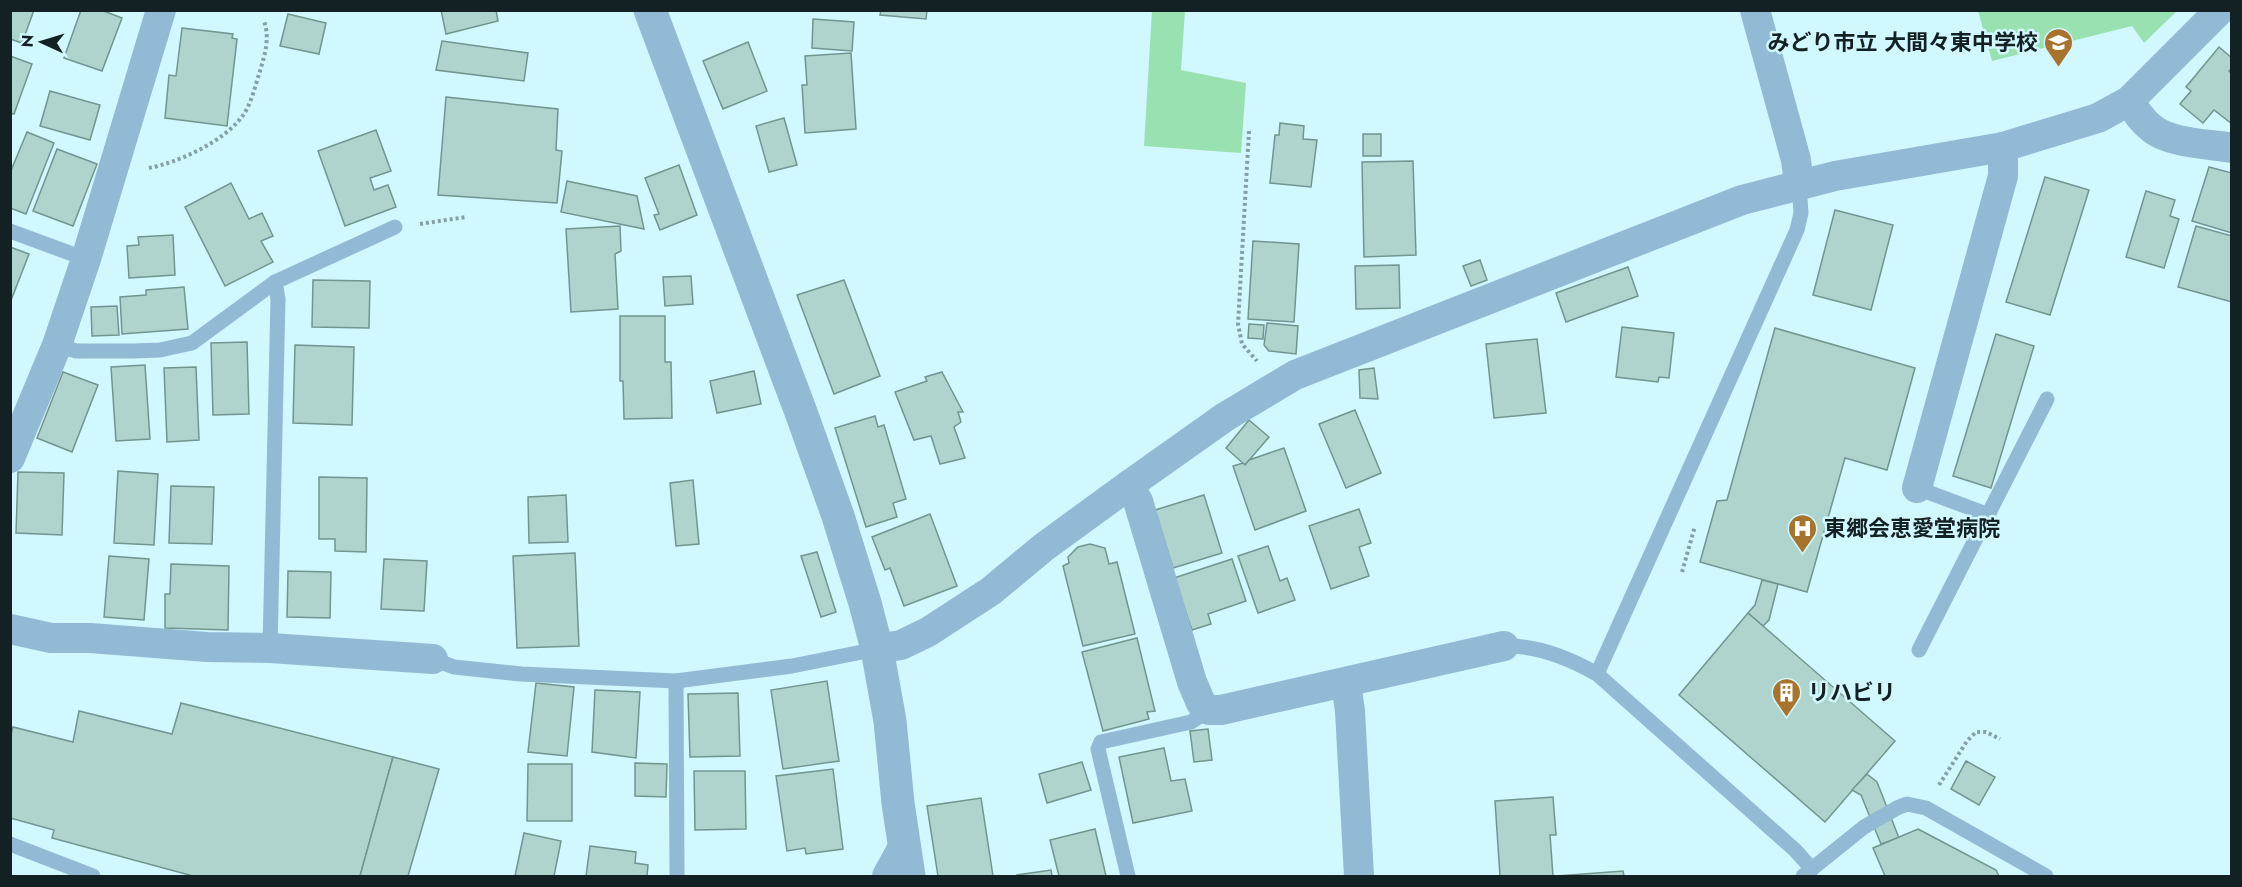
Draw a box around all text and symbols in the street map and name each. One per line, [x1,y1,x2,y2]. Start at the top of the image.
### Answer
north arrow [12,12,72,72]
place label: みどり市立 大間々東中学校 [1767,26,2038,58]
school or university icon: みどり市立 大間々東中学校 [2043,26,2075,68]
text: N [16,34,39,48]
hospital icon: 東郷会恵愛堂病院 [1787,512,1819,554]
place label: 東郷会恵愛堂病院 [1824,512,2000,544]
building icon: リハビリ [1771,676,1803,718]
place label: リハビリ [1808,676,1896,708]

